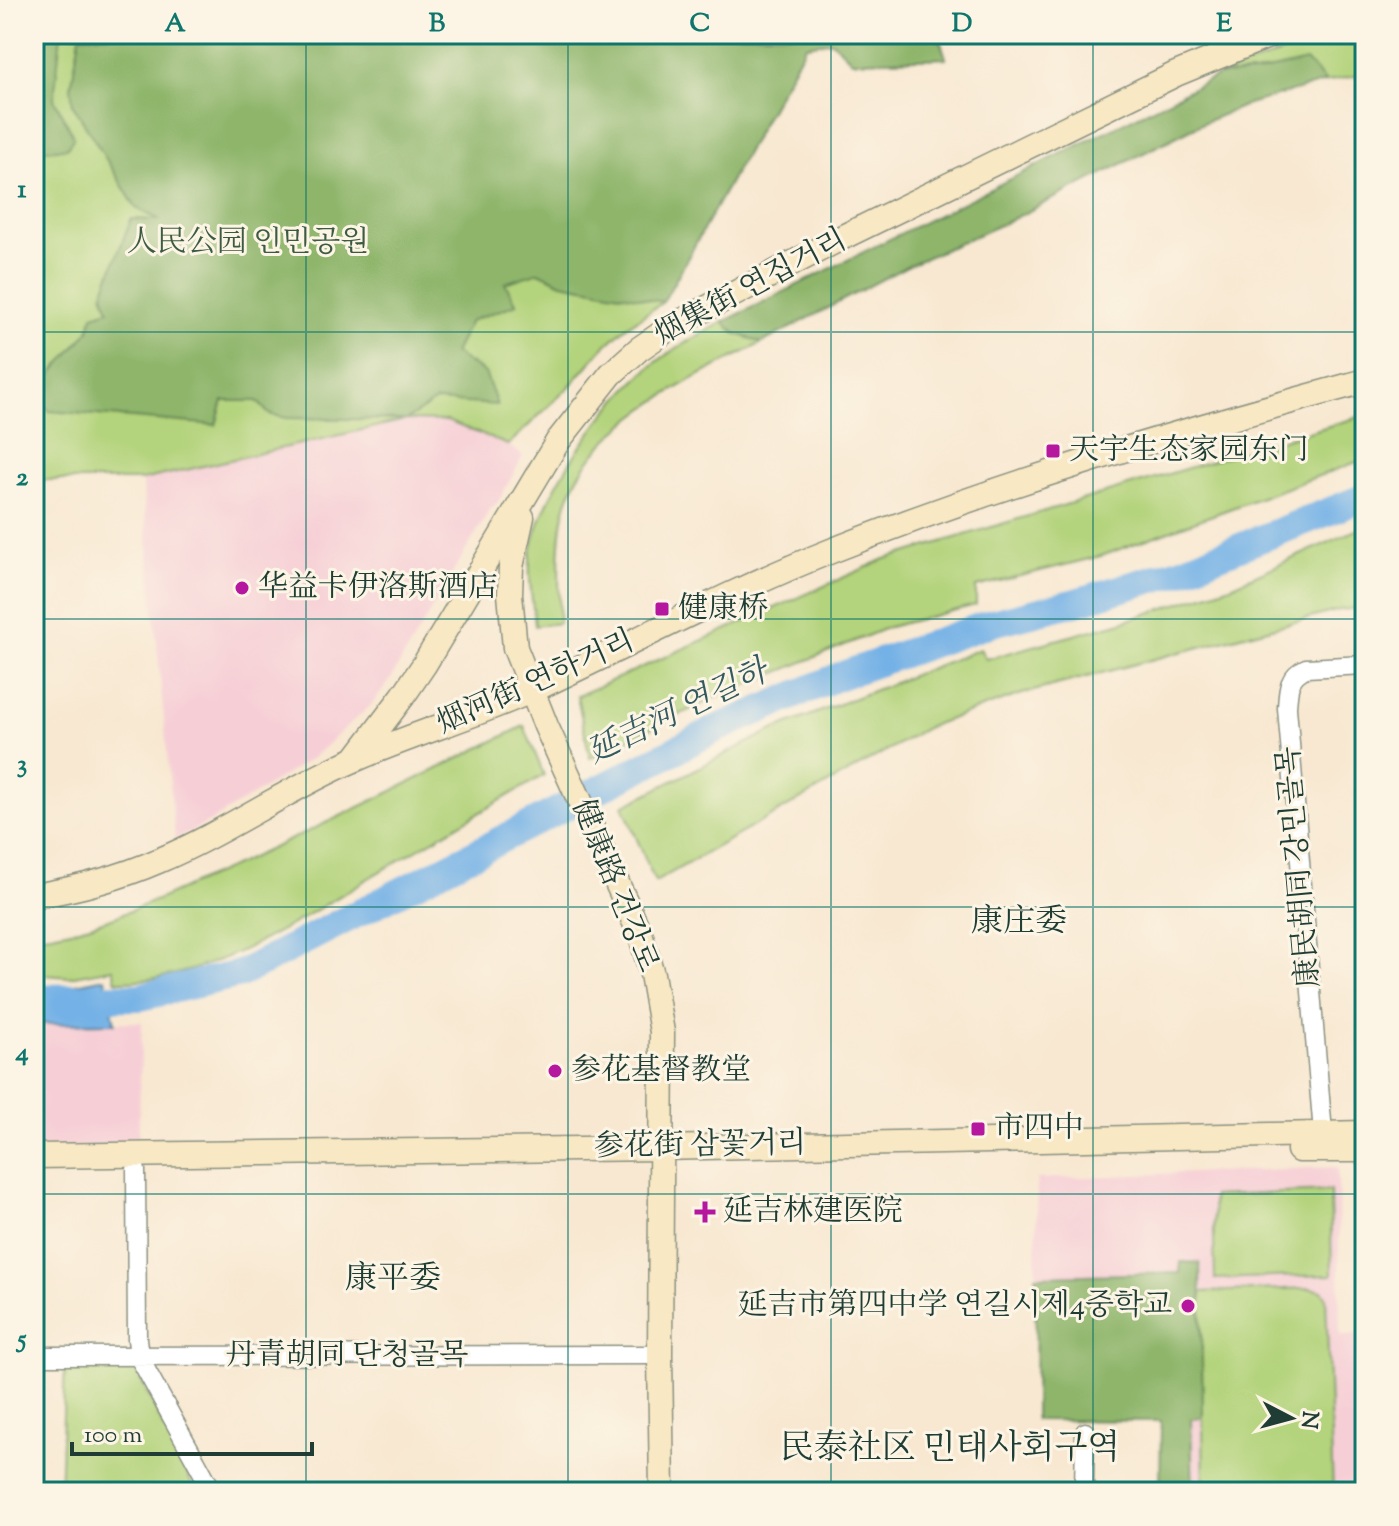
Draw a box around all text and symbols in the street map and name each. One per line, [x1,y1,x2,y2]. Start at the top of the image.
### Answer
text: A [164,6,186,43]
text: B [429,6,446,43]
text: C [690,6,710,43]
text: D [952,6,972,43]
text: E [1216,6,1232,43]
text: 1 [18,172,27,209]
street label: 烟集街 연집거리 [647,219,855,357]
park label: 人民公园 인민공원 [127,222,369,265]
place label: 天宇生态家园东门 [1069,430,1309,473]
marker: 天宇生态家园东门 [1044,442,1062,460]
text: 2 [16,460,29,497]
place label: 华益卡伊洛斯酒店 [258,567,498,610]
marker: 华益卡伊洛斯酒店 [233,579,251,597]
place label: 健康桥 [678,588,768,631]
marker: 健康桥 [653,600,671,618]
street label: 烟河街 연하거리 [430,620,642,746]
water label: 延吉河 연길하 [580,648,780,777]
street label: 康民胡同 강민골목 [1268,744,1332,990]
text: 3 [17,747,27,784]
street label: 健康路 건강로 [560,793,668,979]
district label: 康庄委 [971,900,1067,946]
text: 4 [14,1035,29,1072]
place label: 参花基督教堂 [571,1050,751,1093]
marker: 参花基督教堂 [546,1062,564,1080]
place label: 市四中 [994,1108,1084,1151]
marker: 市四中 [969,1120,987,1138]
street label: 参花街 삼꽃거리 [593,1123,807,1169]
place label: 延吉林建医院 [723,1191,903,1234]
marker: 延吉林建医院 [694,1201,716,1223]
district label: 康平委 [345,1257,441,1303]
place label: 延吉市第四中学 연길시제4중학교 [738,1285,1172,1328]
marker: 延吉市第四中学 연길시제4중학교 [1179,1297,1197,1315]
text: 5 [16,1322,27,1359]
street label: 丹青胡同 단청골목 [226,1335,468,1378]
north arrow [1251,1378,1331,1458]
scale bar [72,1406,312,1456]
text: N [1291,1409,1325,1431]
text: 100 m [84,1419,142,1453]
district label: 民泰社区 민태사회구역 [780,1425,1120,1474]

